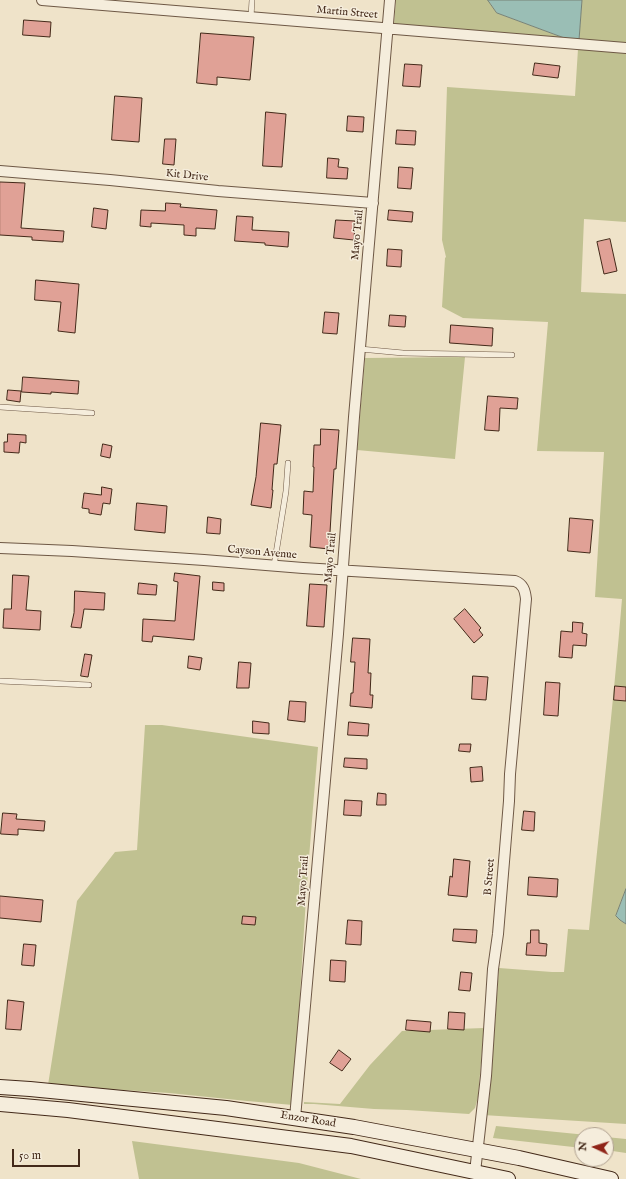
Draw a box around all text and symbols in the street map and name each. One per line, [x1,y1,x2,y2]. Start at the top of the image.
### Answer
street label: Martin Street [316,4,378,22]
street label: Kit Drive [165,167,209,185]
street label: Mayo Trail [349,209,367,261]
street label: Mayo Trail [322,532,340,584]
street label: Cayson Avenue [227,543,297,563]
street label: Mayo Trail [296,855,312,907]
street label: B Street [482,858,498,896]
street label: Enzor Road [279,1109,337,1131]
north arrow [574,1127,614,1167]
scale bar [14,1141,82,1167]
text: N [576,1141,590,1151]
text: 50 m [19,1148,41,1163]

